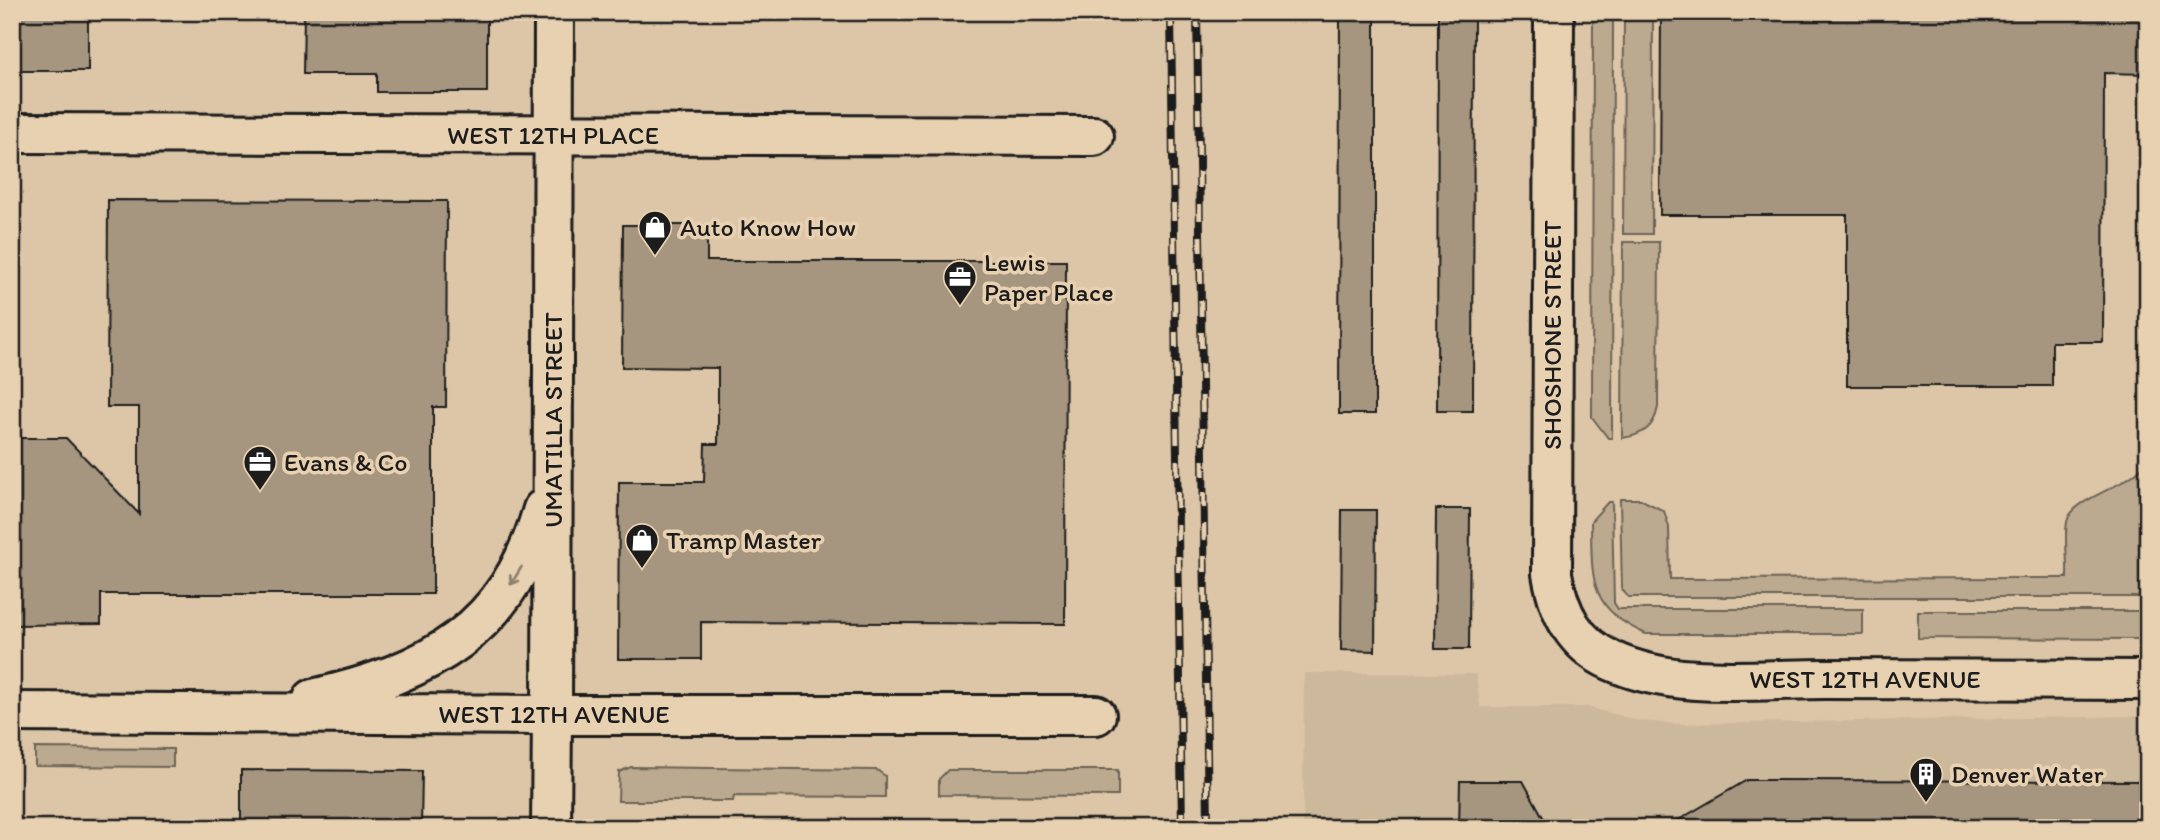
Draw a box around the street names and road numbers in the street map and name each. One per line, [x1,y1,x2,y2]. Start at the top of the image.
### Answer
street label: WEST 12TH PLACE [447,119,659,151]
street label: SHOSHONE STREET [1536,220,1568,450]
street label: UMATILLA STREET [537,312,569,528]
street label: WEST 12TH AVENUE [1749,663,1981,695]
street label: WEST 12TH AVENUE [438,698,670,730]

